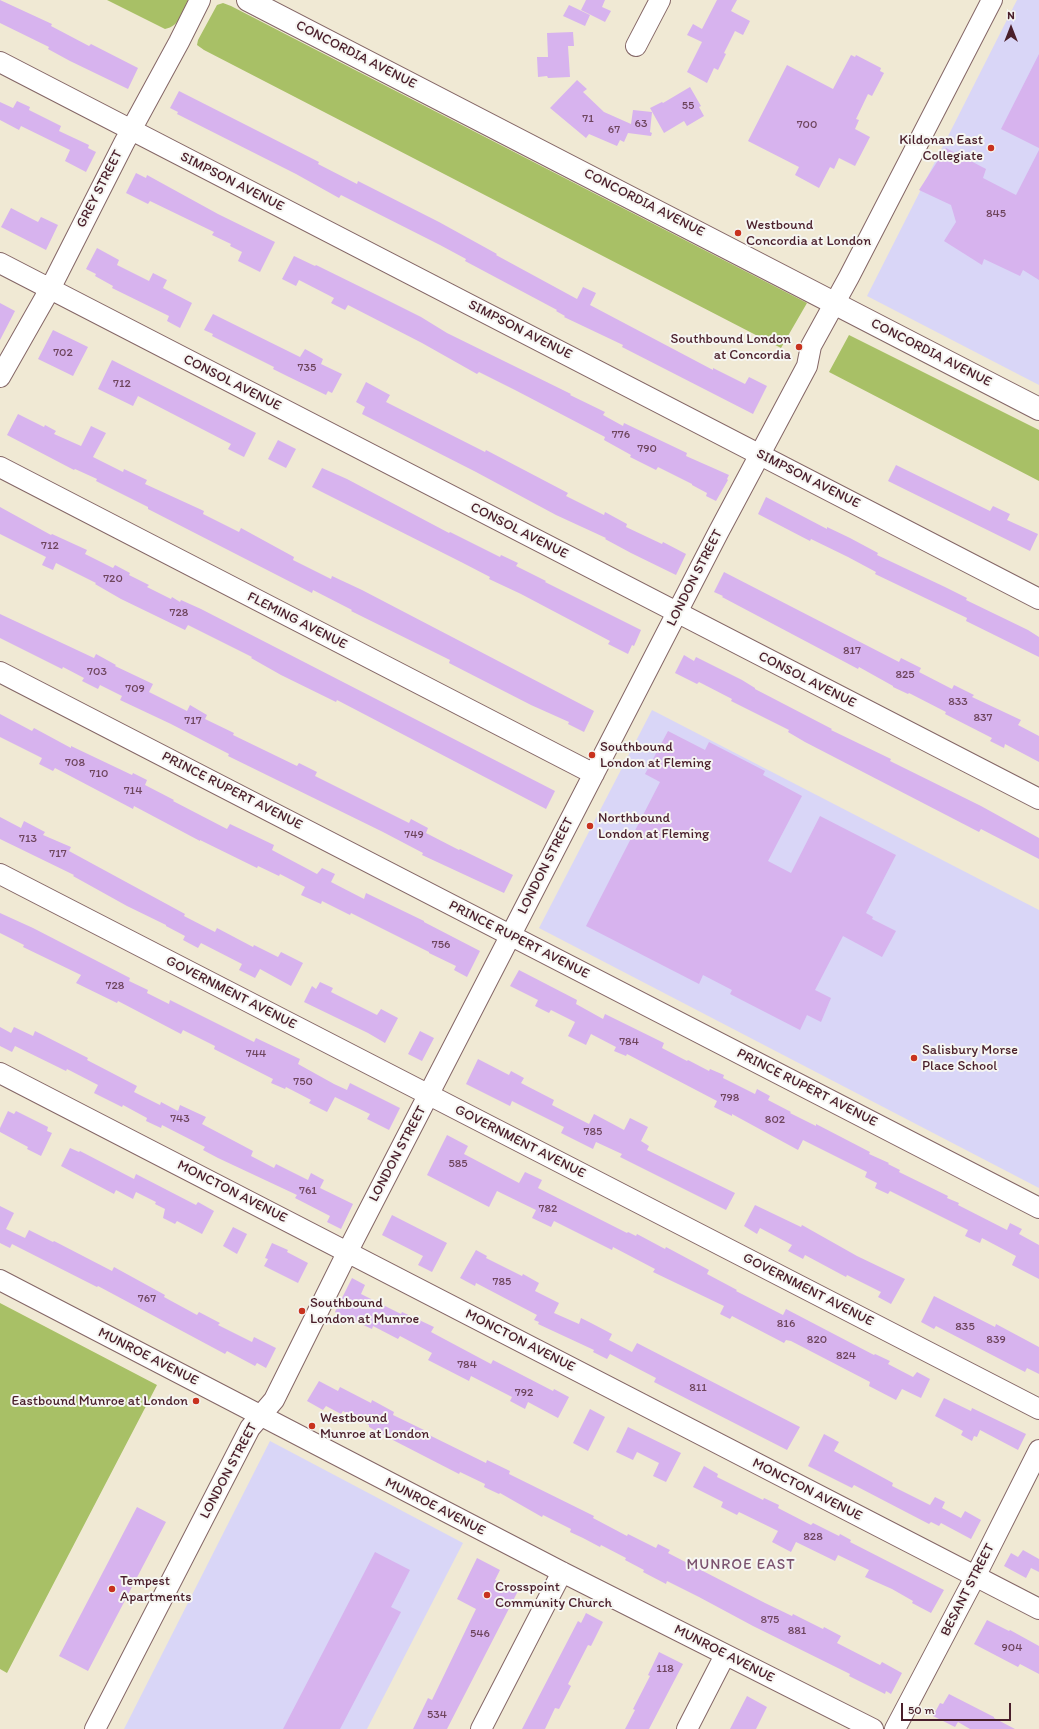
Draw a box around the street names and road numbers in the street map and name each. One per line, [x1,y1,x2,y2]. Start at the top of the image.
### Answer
street label: CONCORDIA AVENUE [293,17,419,93]
street label: GREY STREET [73,147,127,231]
street label: SIMPSON AVENUE [177,149,287,215]
street label: CONCORDIA AVENUE [581,165,707,241]
street label: SIMPSON AVENUE [465,297,575,363]
street label: CONCORDIA AVENUE [868,315,994,391]
street label: CONSOL AVENUE [180,351,284,415]
street label: SIMPSON AVENUE [753,446,863,512]
street label: CONSOL AVENUE [467,499,571,563]
street label: LONDON STREET [663,527,727,629]
street label: FLEMING AVENUE [244,589,350,653]
street label: CONSOL AVENUE [755,648,859,712]
street label: PRINCE RUPERT AVENUE [159,748,305,834]
street label: LONDON STREET [514,815,578,917]
street label: PRINCE RUPERT AVENUE [446,897,592,983]
street label: GOVERNMENT AVENUE [163,953,299,1033]
street label: PRINCE RUPERT AVENUE [734,1045,880,1131]
street label: GOVERNMENT AVENUE [452,1102,588,1182]
street label: LONDON STREET [366,1103,430,1205]
street label: MONCTON AVENUE [174,1157,290,1227]
street label: GOVERNMENT AVENUE [740,1250,876,1330]
street label: MONCTON AVENUE [462,1306,578,1376]
street label: MUNROE AVENUE [95,1324,201,1390]
street label: LONDON STREET [197,1420,261,1522]
street label: MONCTON AVENUE [749,1455,865,1525]
street label: MUNROE AVENUE [382,1474,488,1540]
street label: BESANT STREET [937,1541,999,1639]
street label: MUNROE AVENUE [671,1621,777,1687]

